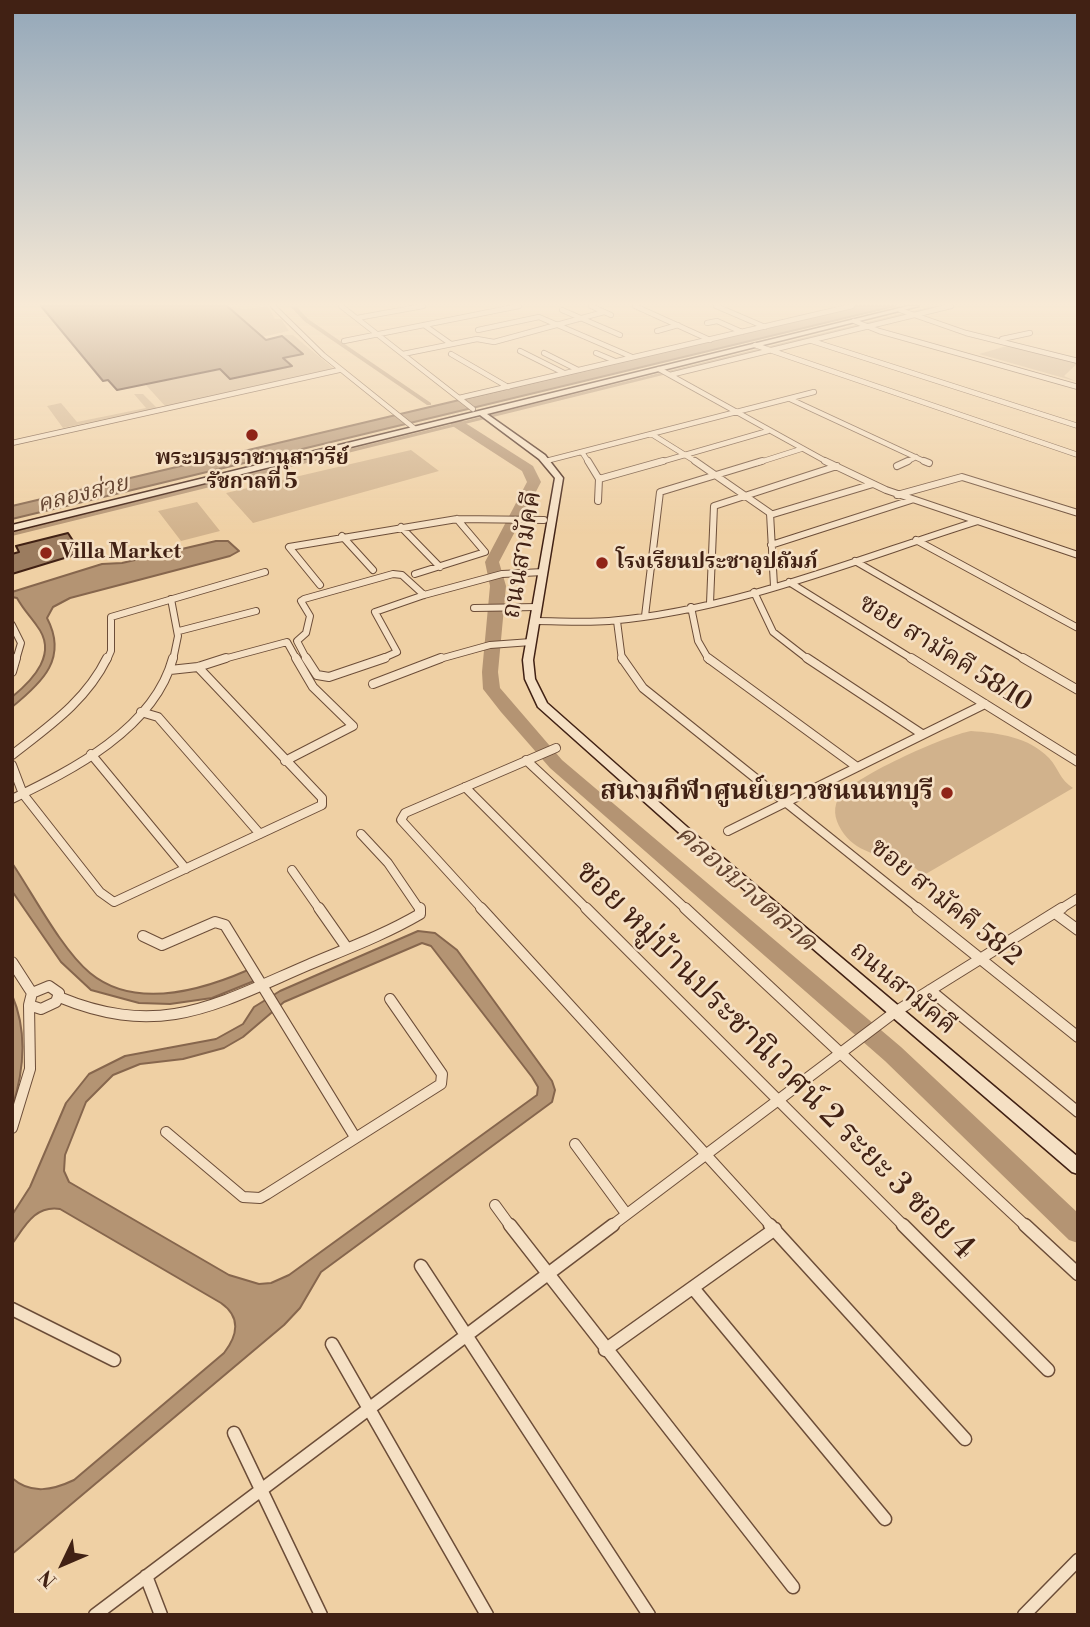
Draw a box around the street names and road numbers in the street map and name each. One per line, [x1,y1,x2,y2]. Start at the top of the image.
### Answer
street label: ถนนสามัคคี [496,489,550,621]
street label: ซอย สามัคคี 58/10 [853,588,1037,720]
street label: ซอย สามัคคี 58/2 [863,832,1027,974]
street label: ซอย หมู่บ้านประชานิเวศน์ 2 ระยะ 3 ซอย 4 [566,853,982,1269]
street label: ถนนสามัคคี [843,936,961,1042]

